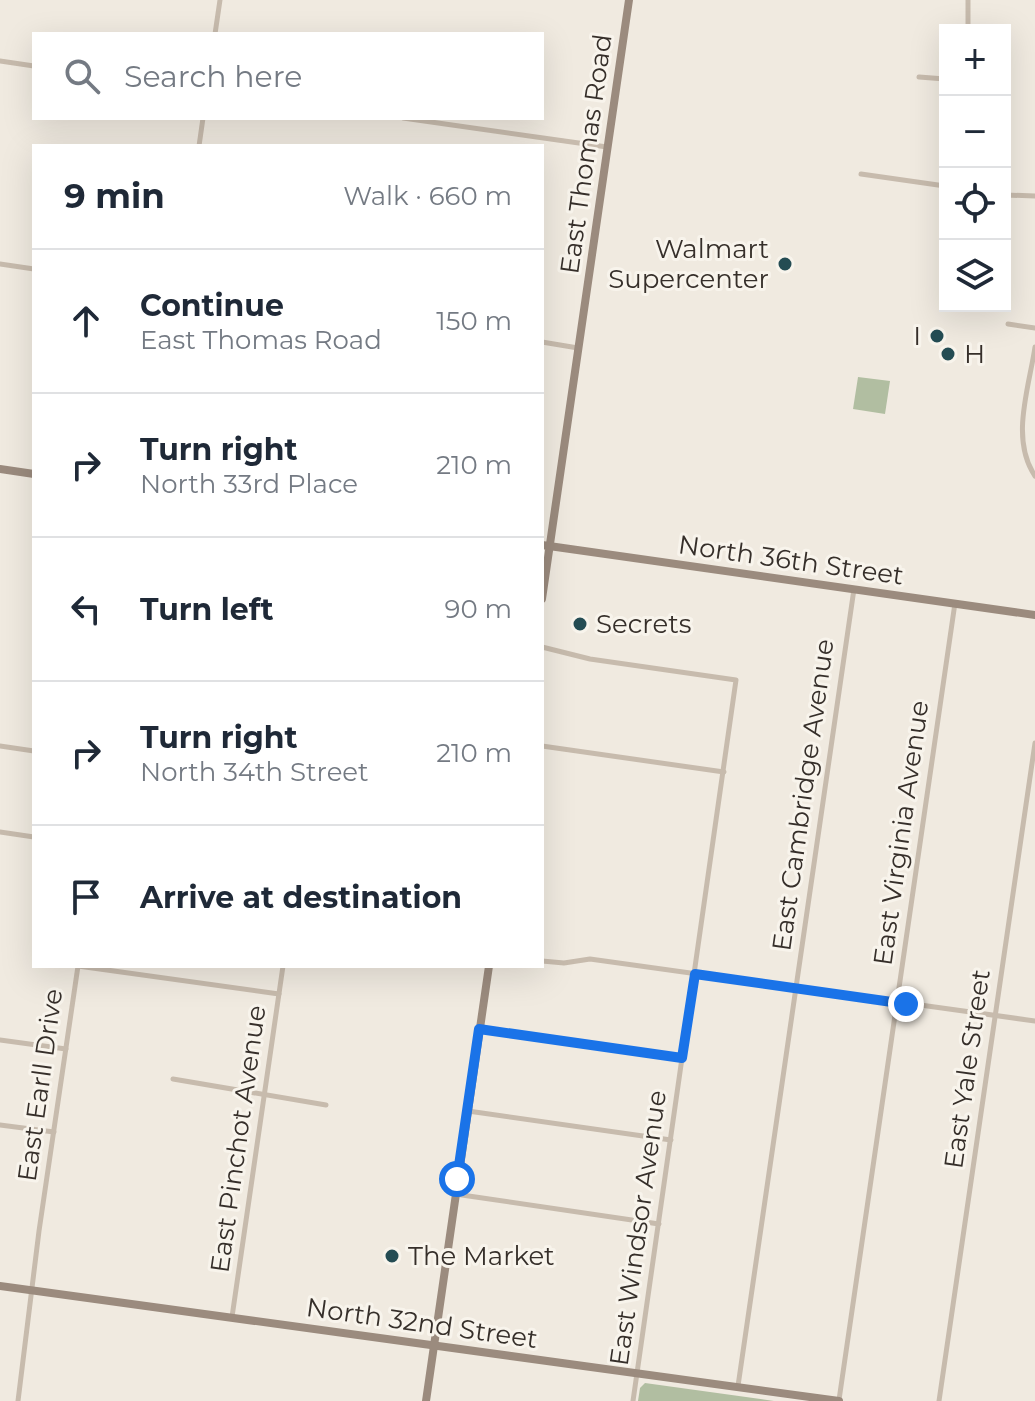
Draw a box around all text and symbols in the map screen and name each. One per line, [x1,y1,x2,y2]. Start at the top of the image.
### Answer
map controls [939,24,1011,312]
button: + [939,24,1011,96]
search box [32,32,544,120]
street label: East Thomas Road [553,32,619,276]
icon: search [60,54,104,98]
text: Search here [124,58,302,95]
button: − [939,96,1011,168]
button: locate [939,168,1011,240]
text: 9 min [64,175,165,217]
text: Walk · 660 m [343,180,512,212]
place label: Walmart Supercenter [608,233,769,295]
button: layers [939,240,1011,312]
marker: Walmart Supercenter [776,255,794,273]
text: Continue [140,287,284,324]
icon: ahead [64,299,108,343]
text: 150 m [436,305,512,337]
place label: I [913,320,921,352]
text: East Thomas Road [140,324,382,356]
marker: I [928,327,946,345]
place label: H [964,338,985,370]
marker: H [939,345,957,363]
text: Turn right [140,431,297,468]
icon: right [64,443,108,487]
text: 210 m [436,449,512,481]
text: North 33rd Place [140,468,358,500]
street label: North 36th Street [676,528,906,592]
icon: left [64,587,108,631]
text: Turn left [140,591,273,628]
text: 90 m [445,593,512,625]
place label: Secrets [596,608,691,640]
marker: Secrets [571,615,589,633]
street label: East Cambridge Avenue [765,637,841,953]
street label: East Virginia Avenue [867,699,935,967]
text: Turn right [140,719,297,756]
icon: right [64,731,108,775]
text: 210 m [436,737,512,769]
text: North 34th Street [140,756,369,788]
icon: arrive [64,875,108,919]
text: Arrive at destination [140,879,462,916]
street label: East Yale Street [937,967,997,1171]
route end [888,986,924,1022]
street label: East Earll Drive [11,987,69,1183]
street label: East Pinchot Avenue [203,1003,273,1275]
street label: East Windsor Avenue [603,1088,673,1368]
route start [439,1161,475,1197]
place label: The Market [408,1240,555,1272]
marker: The Market [383,1247,401,1265]
street label: North 32nd Street [304,1291,540,1355]

